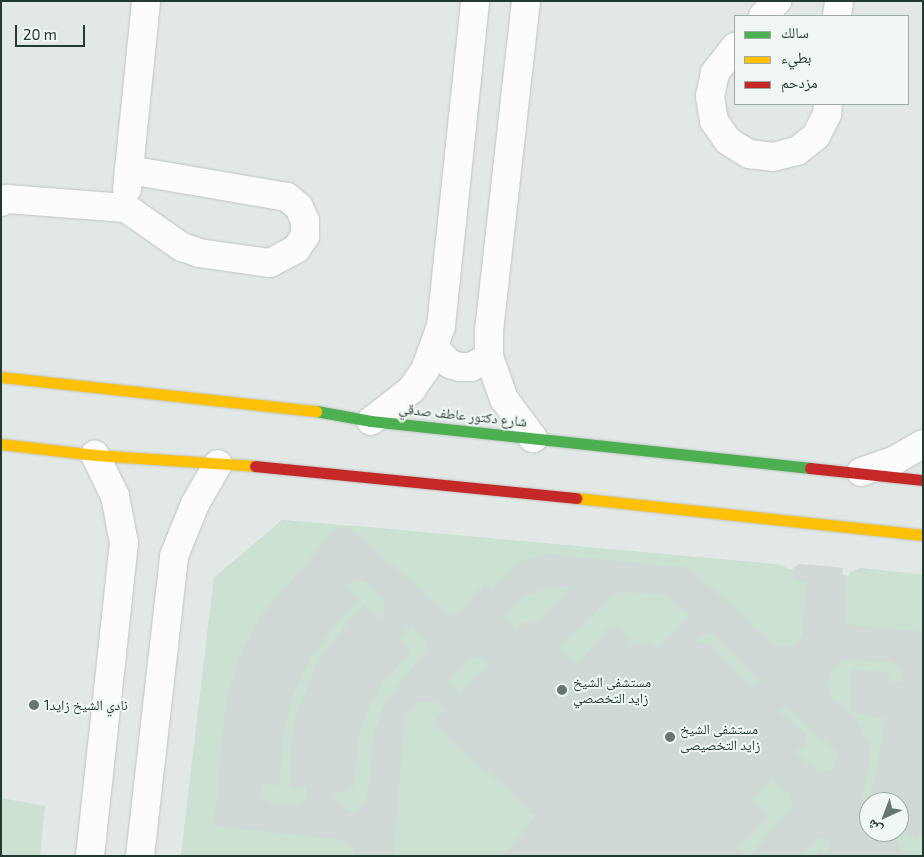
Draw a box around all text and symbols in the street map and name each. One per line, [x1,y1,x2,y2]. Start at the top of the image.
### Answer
scale bar [18,15,88,47]
legend [734,15,909,105]
text: سالك [781,23,809,41]
text: 20 m [23,25,57,43]
text: بطيء [781,48,811,66]
text: مزدحم [781,73,818,91]
street label: شارع دكتور عاطف صدقي [398,400,528,430]
place label: مستشفى الشيخ زايد التخصصي [573,674,651,706]
marker: مستشفى الشيخ زايد التخصصي [555,683,569,697]
place label: نادي الشيخ زايد1 [44,697,128,713]
marker: نادي الشيخ زايد1 [28,699,40,711]
place label: مستشفى الشيخ زايد التخصيصى [680,721,760,754]
marker: مستشفى الشيخ زايد التخصيصى [664,731,676,743]
north arrow [859,792,909,842]
text: ش [863,816,885,839]

